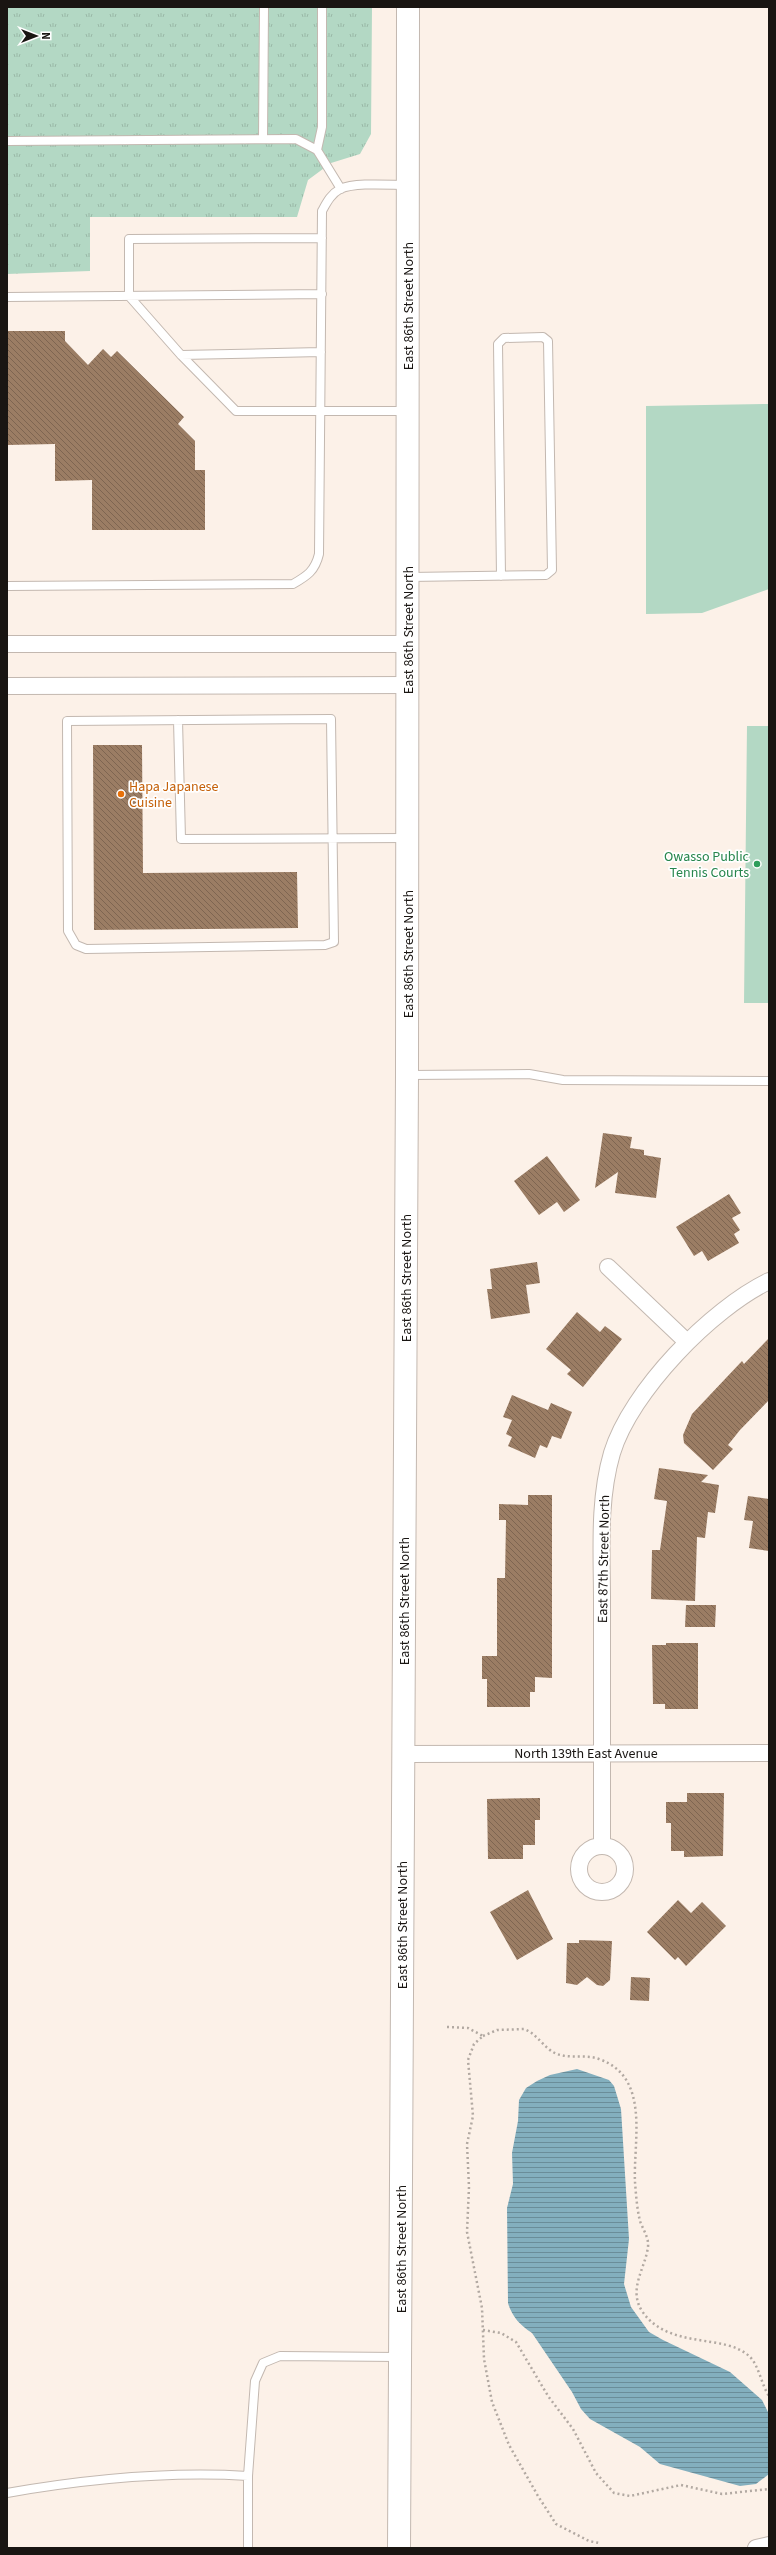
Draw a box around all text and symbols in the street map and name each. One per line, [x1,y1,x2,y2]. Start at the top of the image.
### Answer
north arrow [16,16,56,56]
text: N [38,32,53,40]
street label: East 86th Street North [399,242,419,370]
street label: East 86th Street North [399,566,419,694]
place label: Hapa Japanese Cuisine [129,777,218,813]
marker: Hapa Japanese Cuisine [116,789,126,799]
place label: Owasso Public Tennis Courts [664,847,750,883]
marker: Owasso Public Tennis Courts [752,859,762,869]
street label: East 86th Street North [399,890,419,1018]
street label: East 86th Street North [397,1214,417,1342]
street label: East 87th Street North [593,1495,615,1623]
street label: East 86th Street North [395,1537,415,1665]
street label: North 139th East Avenue [514,1744,658,1764]
street label: East 86th Street North [393,1861,413,1989]
street label: East 86th Street North [392,2185,412,2313]

